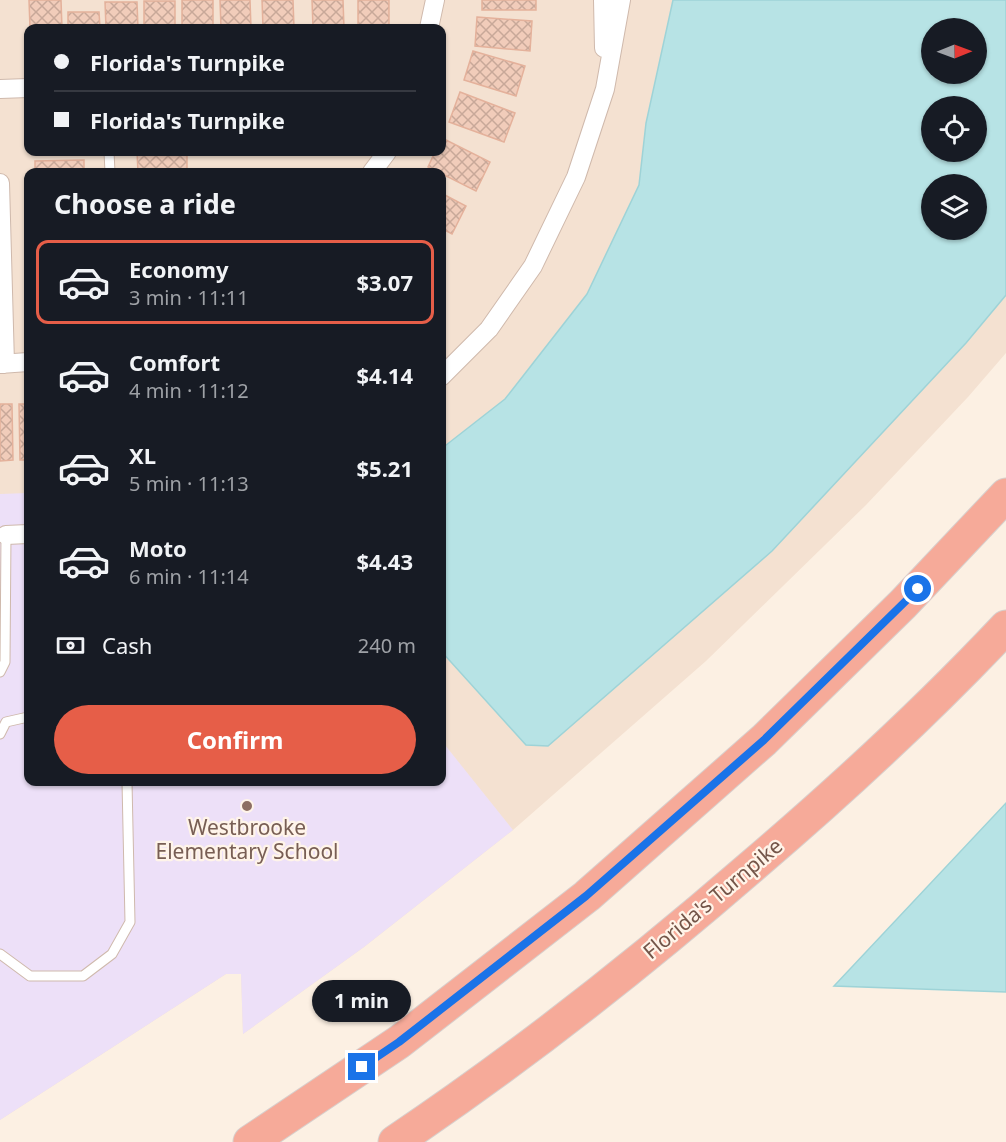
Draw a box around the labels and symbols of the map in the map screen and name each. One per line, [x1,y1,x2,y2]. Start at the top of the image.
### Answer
north arrow [921,18,987,84]
route start [904,575,931,602]
marker: Westbrooke Elementary School [240,799,254,813]
place label: Westbrooke Elementary School [155,813,339,865]
street label: Florida's Turnpike [637,832,788,965]
callout: 1 min [312,980,412,1022]
route end [348,1053,375,1080]

